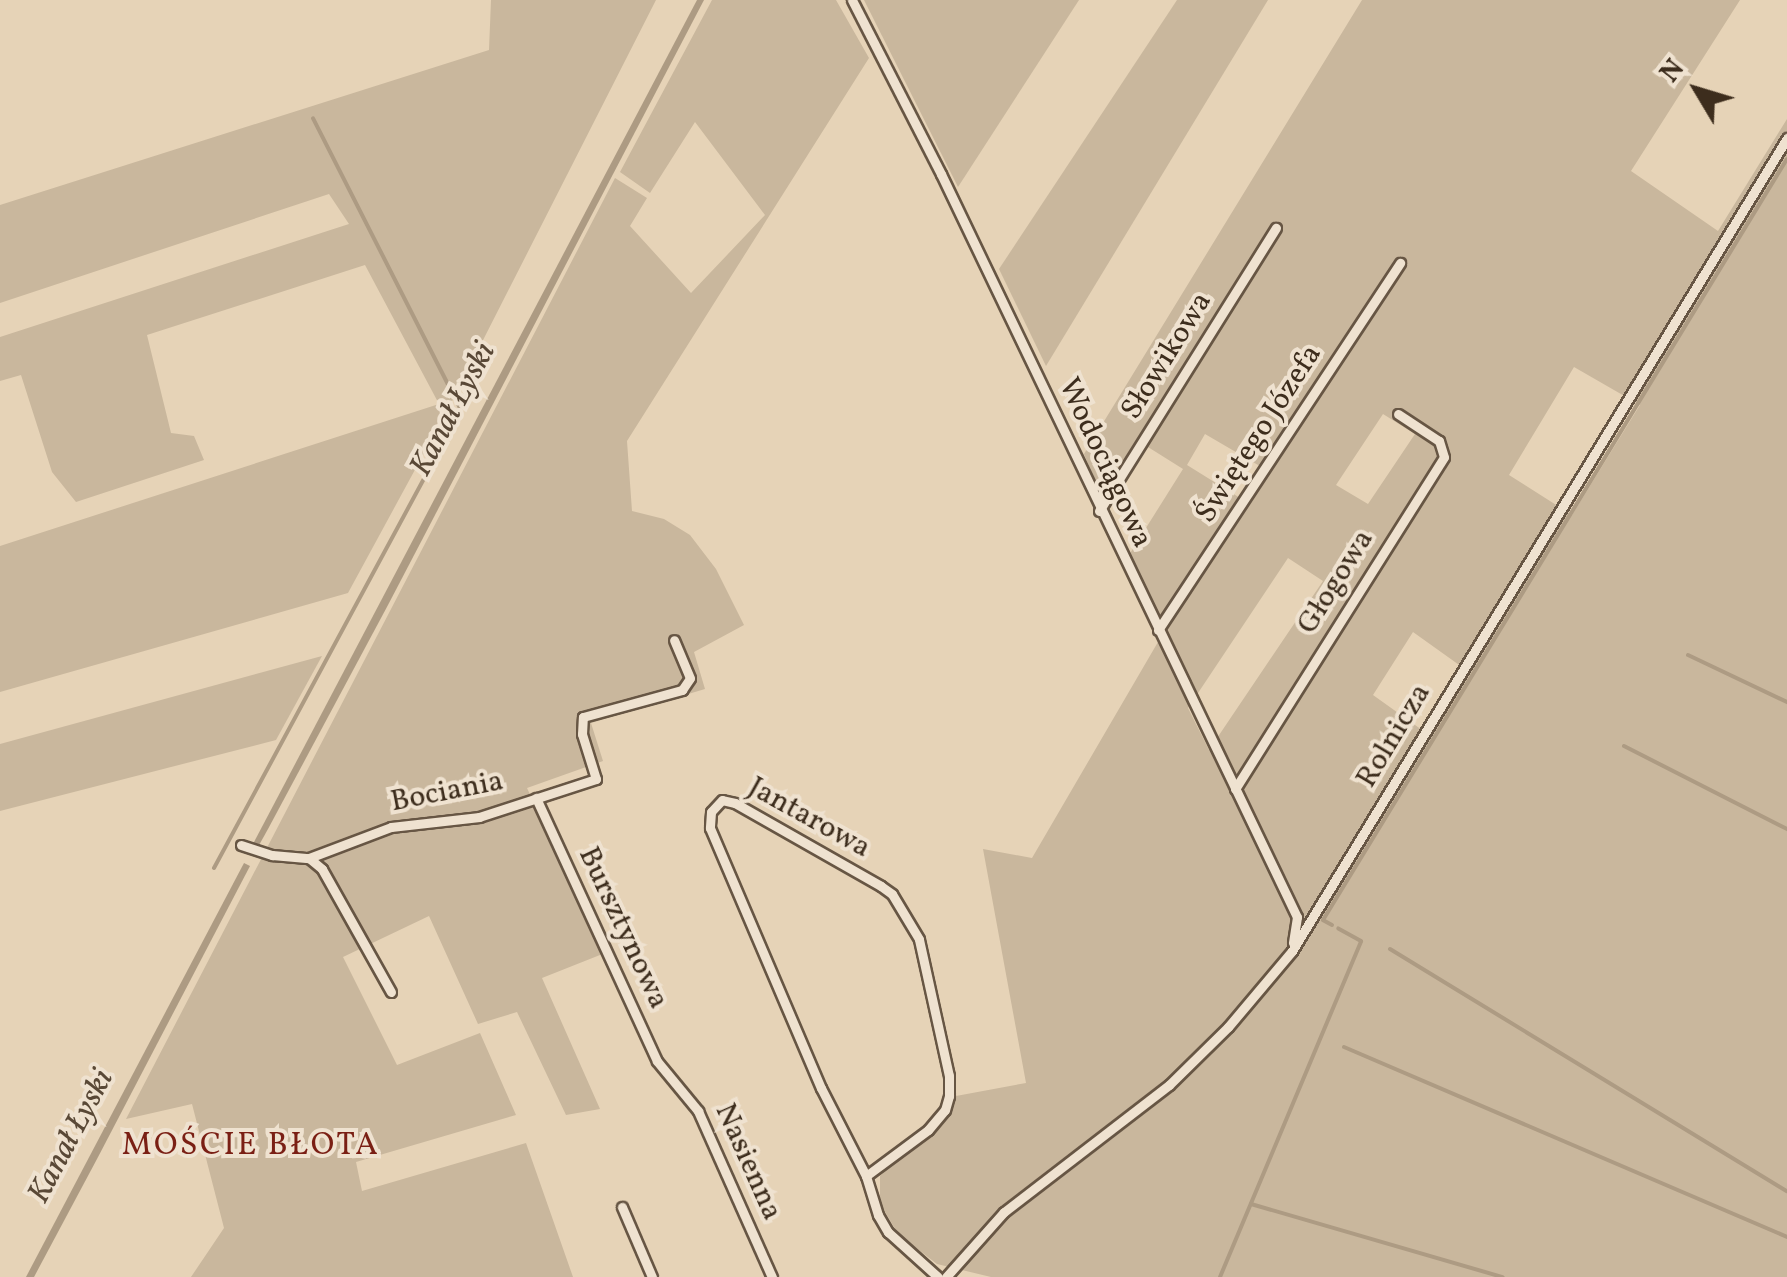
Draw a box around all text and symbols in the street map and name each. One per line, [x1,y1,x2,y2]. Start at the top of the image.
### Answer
north arrow [1647,40,1747,140]
text: N [1651,51,1695,91]
street label: Słowikowa [1114,286,1220,426]
water label: Kanał Łyski [403,337,505,483]
street label: Świętego Józefa [1188,338,1330,530]
street label: Wodociągowa [1050,372,1160,554]
street label: Głogowa [1290,523,1382,641]
street label: Rolnicza [1349,677,1439,795]
street label: Bociania [388,763,506,821]
street label: Jantarowa [741,770,877,866]
street label: Bursztynowa [570,841,676,1015]
water label: Kanał Łyski [21,1064,123,1210]
street label: Nasienna [706,1098,790,1226]
district label: MOŚCIE BŁOTA [122,1127,380,1165]

